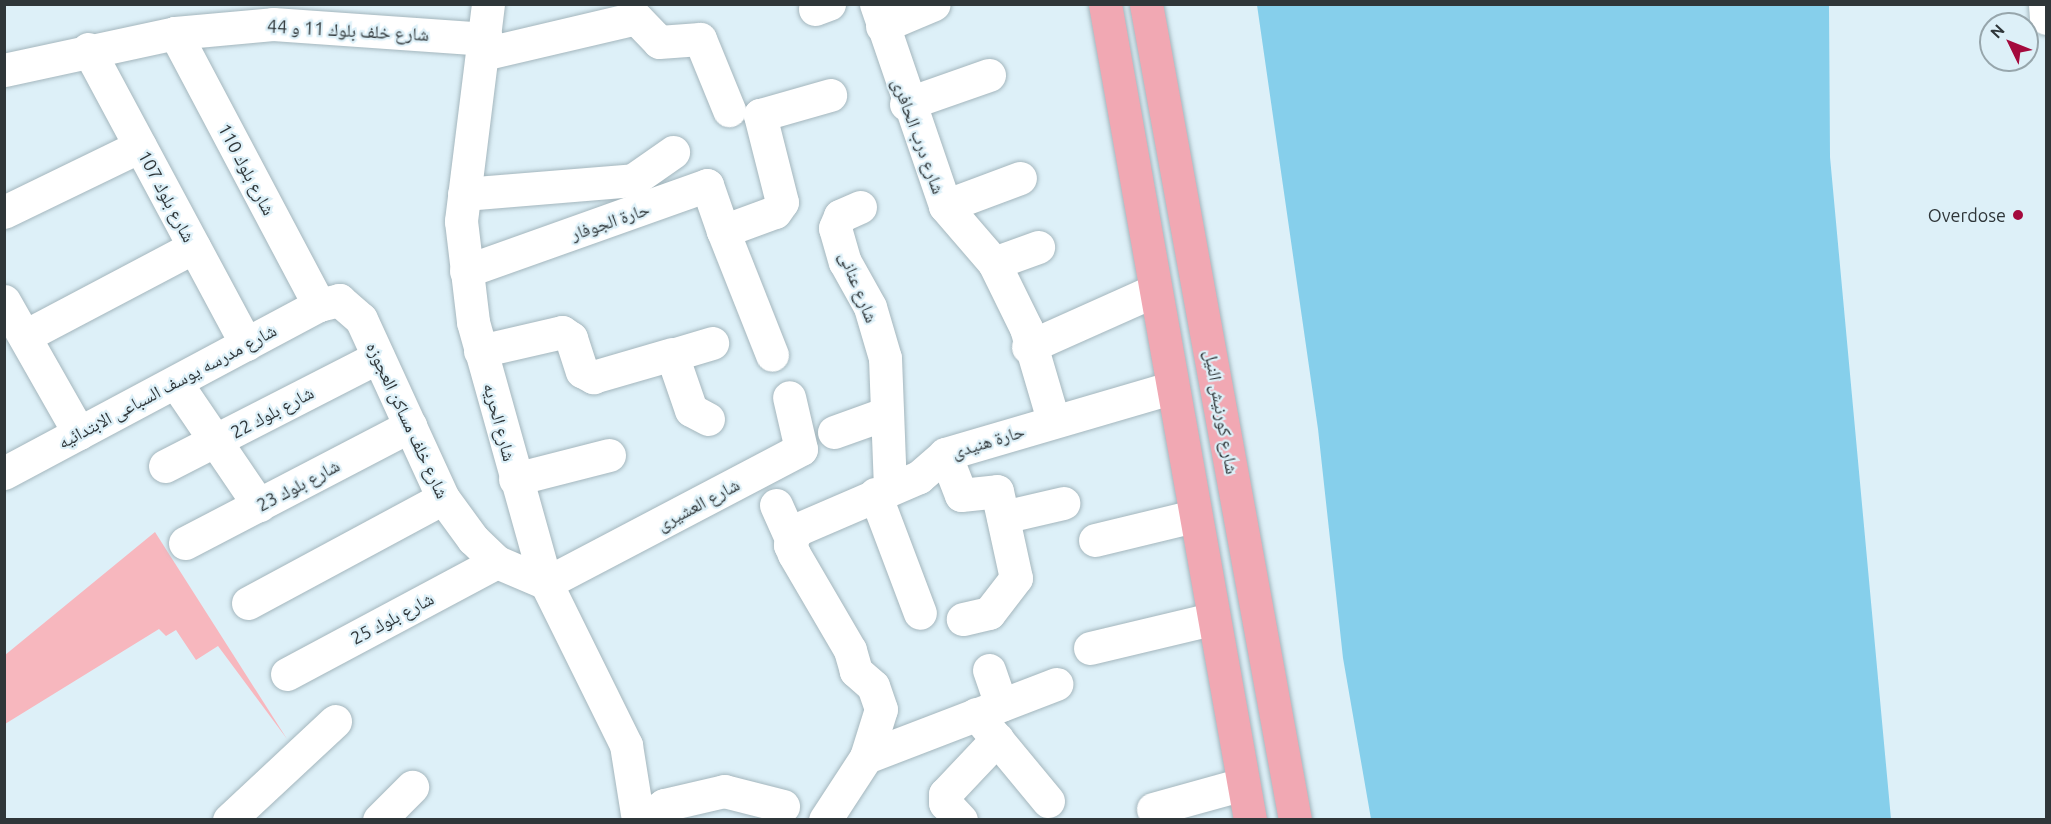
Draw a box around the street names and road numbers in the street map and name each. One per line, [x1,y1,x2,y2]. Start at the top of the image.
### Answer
street label: شارع خلف بلوك 11 و 44 [266,15,430,45]
street label: شارع درب الحافرى [888,75,950,197]
street label: شارع بلوك 110 [214,119,280,219]
street label: شارع بلوك 107 [134,146,200,246]
street label: حارة الجوفار [568,197,652,245]
street label: شارع عنانى [835,248,883,326]
street label: شارع مدرسه يوسف السباعى الابتدائيه [54,319,280,453]
street label: شارع خلف مساكن العجوزه [362,338,454,502]
street label: شارع كورنيش النيل [1200,348,1244,476]
street label: شارع بلوك 22 [227,381,317,443]
street label: شارع الحريه [479,381,521,463]
street label: حارة هنيدى [949,420,1027,462]
street label: شارع بلوك 23 [253,454,343,516]
street label: شارع العشيرى [653,473,743,535]
street label: شارع بلوك 25 [347,587,437,649]

